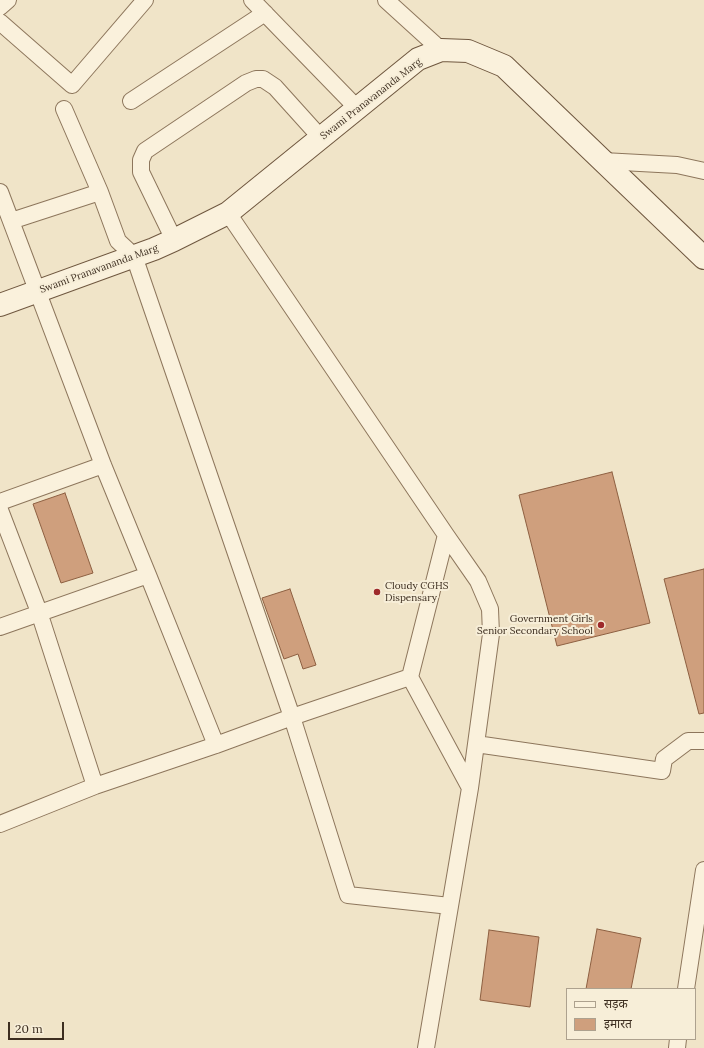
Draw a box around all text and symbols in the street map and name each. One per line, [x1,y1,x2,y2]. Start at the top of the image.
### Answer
street label: Swami Pranavananda Marg [318,56,424,142]
street label: Swami Pranavananda Marg [38,242,160,296]
place label: Cloudy CGHS Dispensary [385,580,448,604]
marker: Cloudy CGHS Dispensary [372,587,382,597]
place label: Government Girls Senior Secondary School [477,613,593,636]
marker: Government Girls Senior Secondary School [596,620,606,630]
legend [566,988,696,1040]
text: सड़क [604,996,628,1011]
scale bar [10,1014,66,1040]
text: इमारत [604,1016,632,1031]
text: 20 m [15,1021,43,1036]

